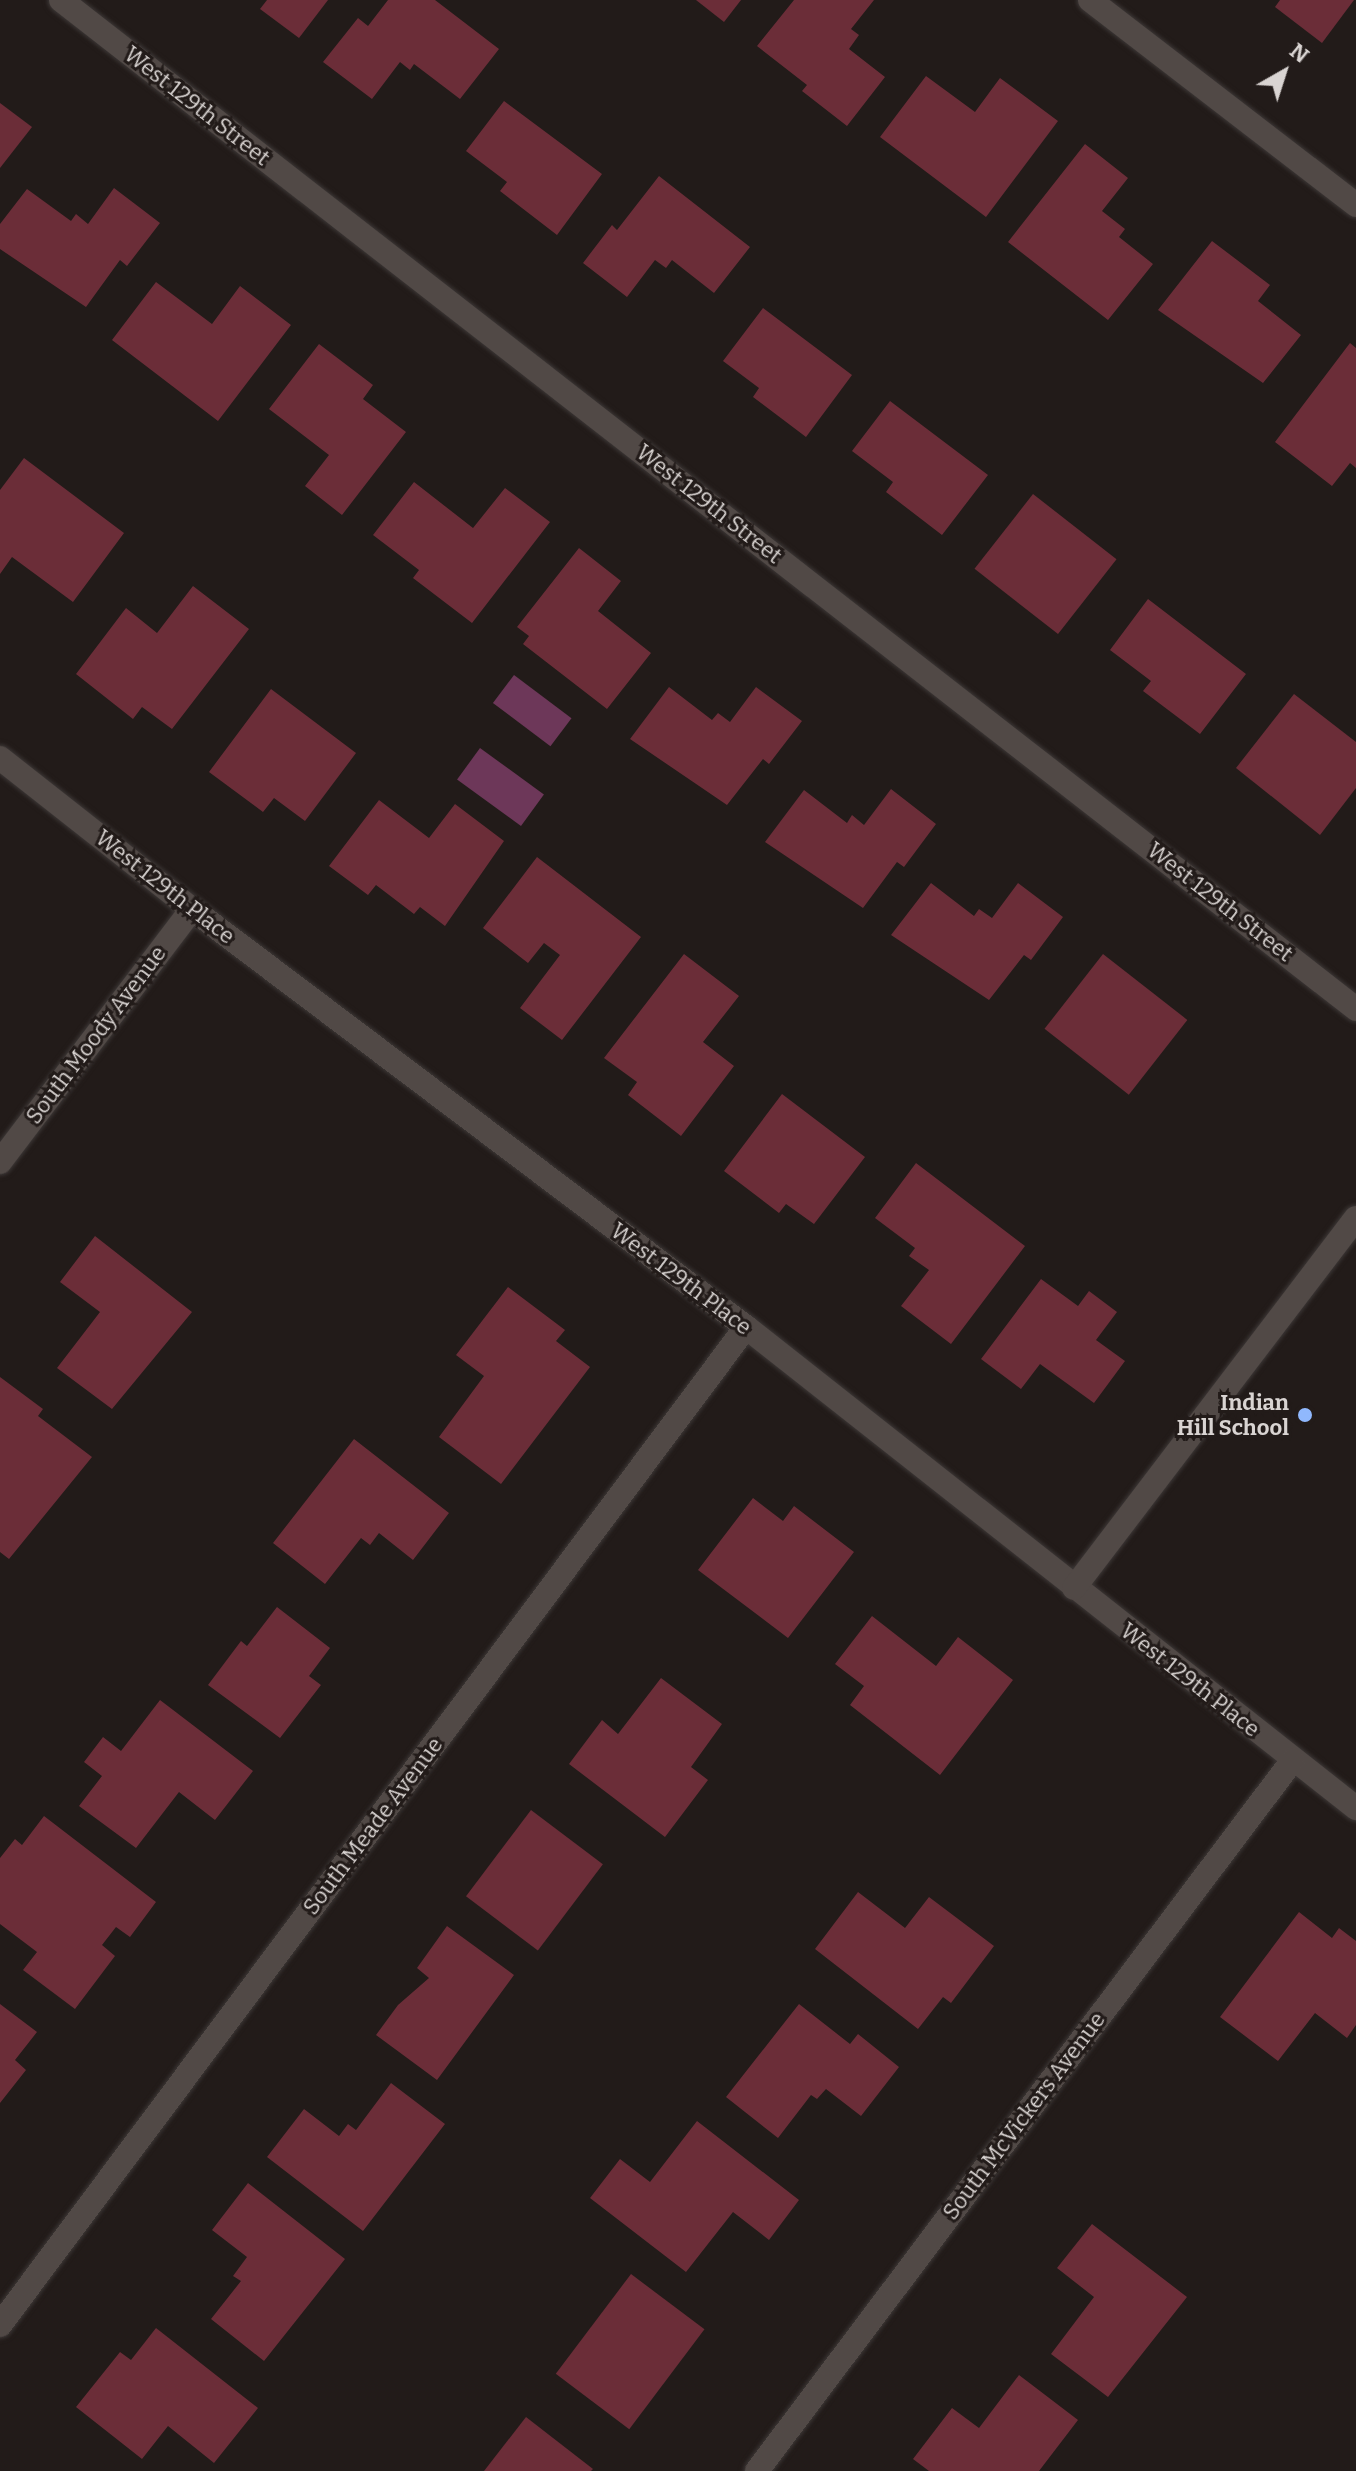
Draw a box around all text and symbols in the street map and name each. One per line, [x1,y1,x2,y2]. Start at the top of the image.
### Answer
north arrow [1244,32,1324,112]
text: N [1284,37,1315,69]
street label: West 129th Street [119,41,275,171]
street label: West 129th Street [631,439,787,569]
street label: West 129th Place [90,824,240,950]
street label: West 129th Street [1142,837,1298,967]
street label: South Moody Avenue [21,941,171,1129]
street label: West 129th Place [605,1218,757,1340]
place label: Indian Hill School [1177,1389,1289,1440]
marker: Indian Hill School [1296,1406,1314,1424]
street label: West 129th Place [1115,1617,1265,1743]
street label: South Meade Avenue [298,1732,448,1920]
street label: South McVickers Avenue [937,2007,1111,2225]

